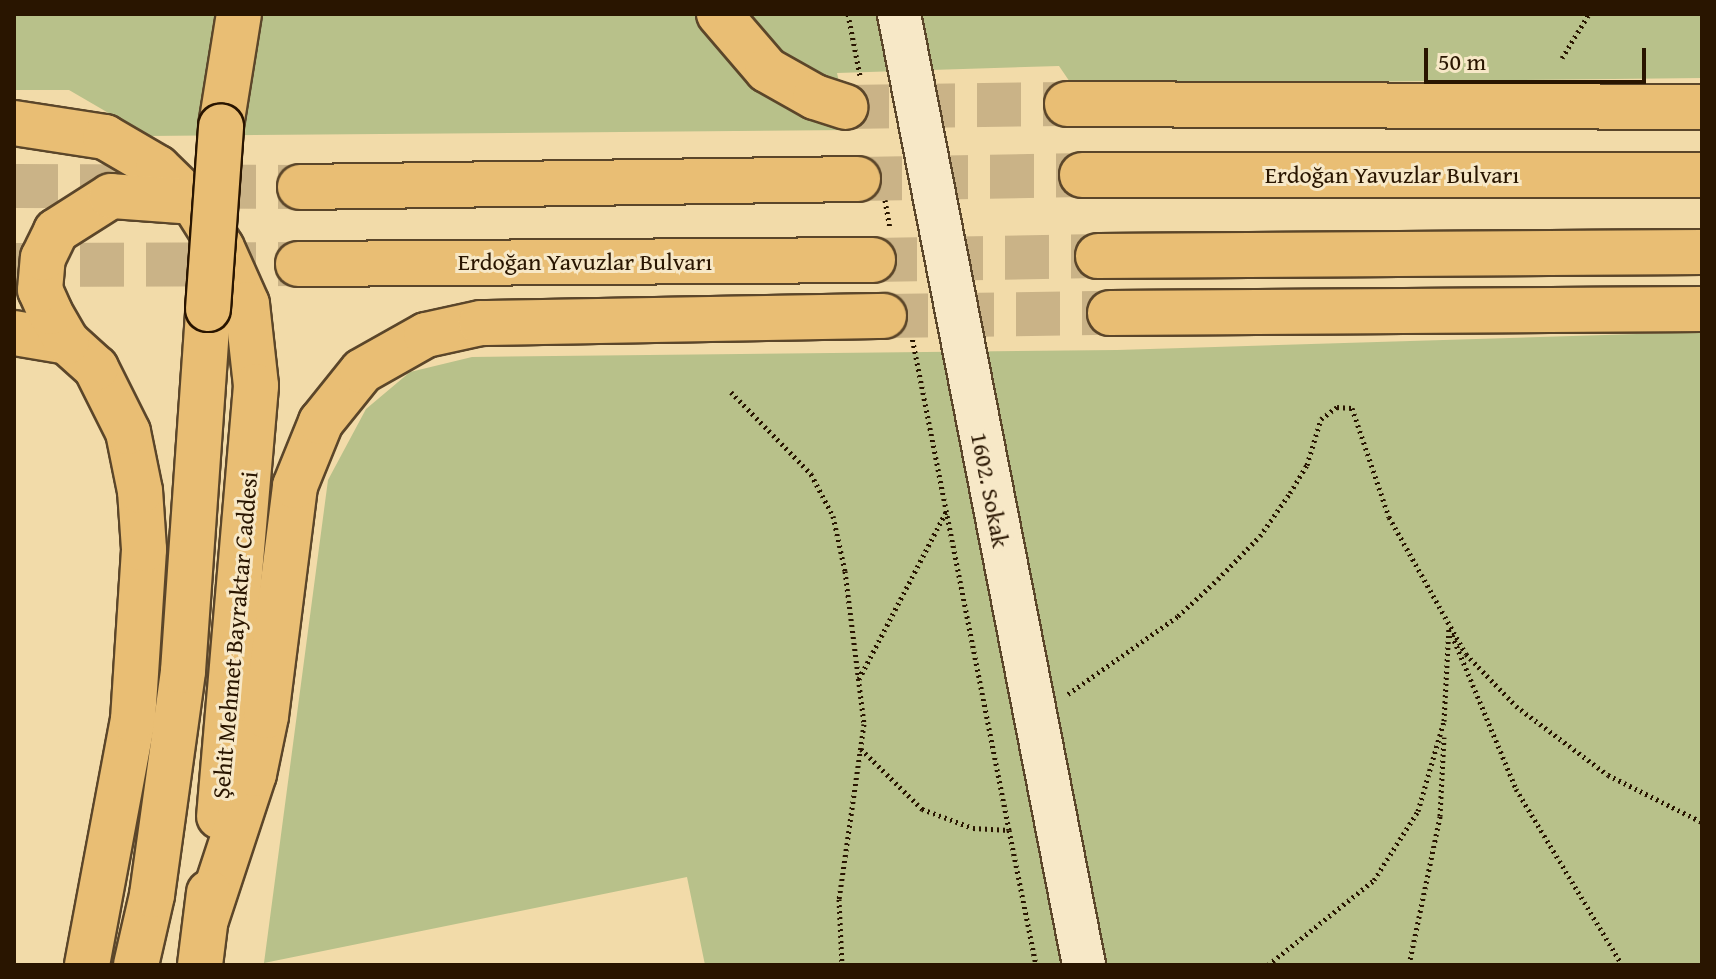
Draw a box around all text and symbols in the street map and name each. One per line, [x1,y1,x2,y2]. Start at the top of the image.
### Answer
scale bar [1428,32,1650,82]
text: 50 m [1438,44,1486,79]
street label: Erdoğan Yavuzlar Bulvarı [1265,161,1519,189]
street label: Erdoğan Yavuzlar Bulvarı [458,248,712,276]
street label: 1602. Sokak [965,430,1015,550]
street label: Şehit Mehmet Bayraktar Caddesi [206,470,264,800]

